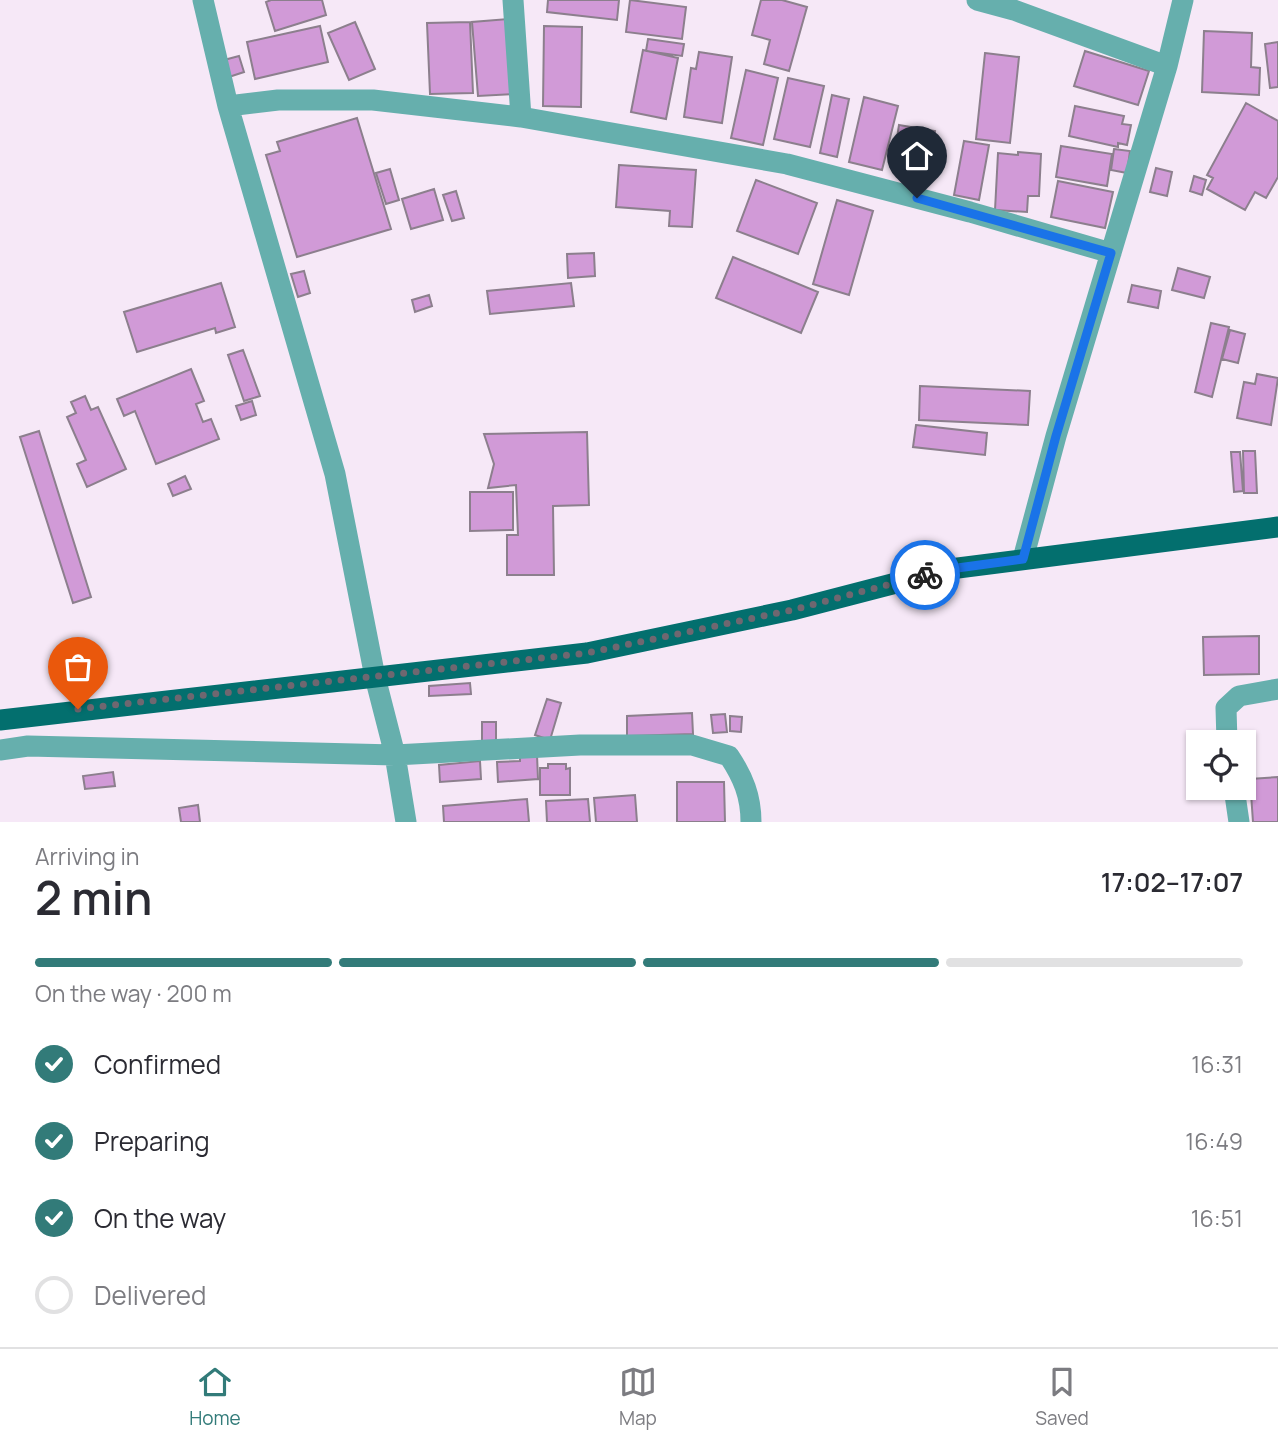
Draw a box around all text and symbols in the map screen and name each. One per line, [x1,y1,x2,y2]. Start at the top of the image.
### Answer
pin [887,126,947,198]
icon: home [898,137,936,175]
courier [890,540,960,610]
icon: bike [906,556,944,594]
pin [48,637,108,709]
icon: bag [59,648,97,686]
map controls [1186,730,1256,800]
button: locate [1186,730,1256,800]
text: Arriving in [35,840,140,872]
text: 17:02–17:07 [1101,864,1243,900]
text: 2 min [35,866,152,929]
text: On the way · 200 m [35,977,232,1009]
icon: check [35,1045,73,1083]
text: Confirmed [94,1046,221,1082]
text: 16:31 [1191,1048,1243,1080]
icon: check [35,1122,73,1160]
text: Preparing [94,1123,210,1159]
text: 16:49 [1185,1125,1243,1157]
icon: check [35,1199,73,1237]
text: On the way [94,1200,226,1236]
text: 16:51 [1191,1202,1243,1234]
text: Delivered [94,1277,206,1313]
tab: Home [189,1363,241,1431]
tab: Map [619,1363,657,1431]
tab: Saved [1035,1363,1089,1431]

